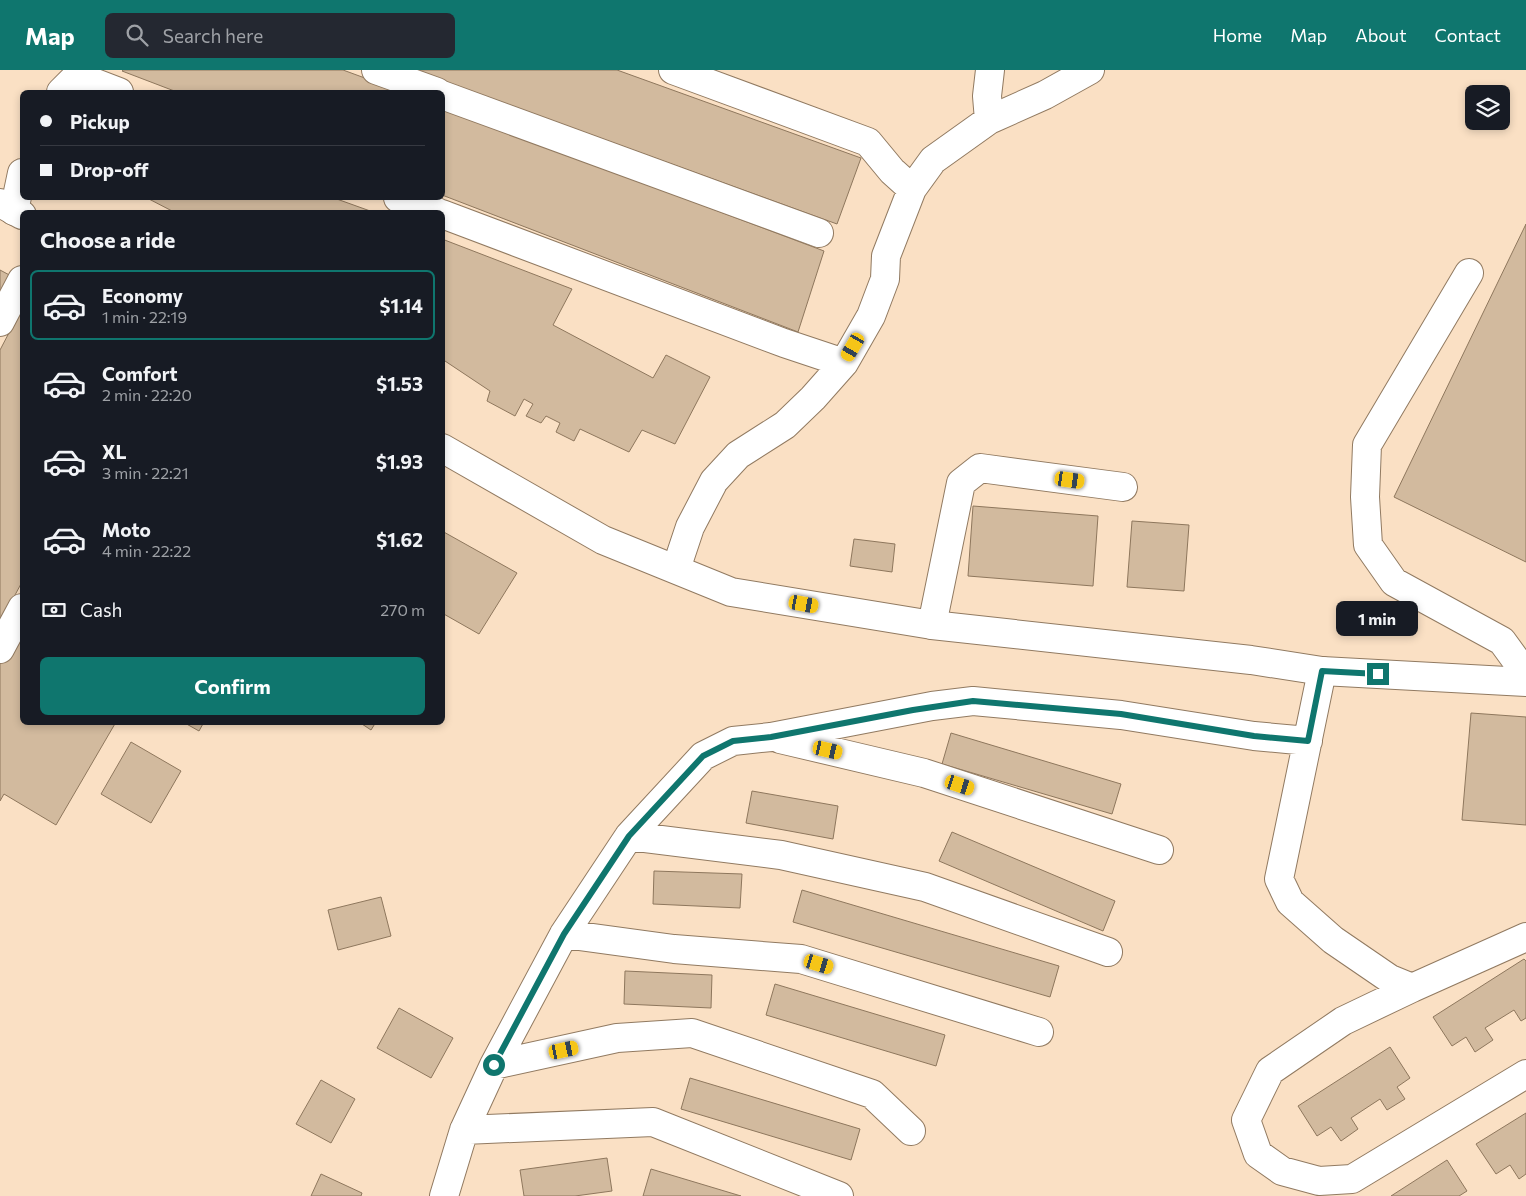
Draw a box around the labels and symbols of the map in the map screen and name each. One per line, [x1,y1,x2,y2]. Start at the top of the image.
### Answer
car [839,330,866,364]
car [1054,470,1085,490]
car [787,594,820,614]
callout: 1 min [1337,602,1419,636]
route end [1367,663,1389,685]
car [811,739,844,761]
car [943,773,976,797]
car [802,952,835,976]
car [547,1040,580,1060]
route start [483,1054,505,1076]

